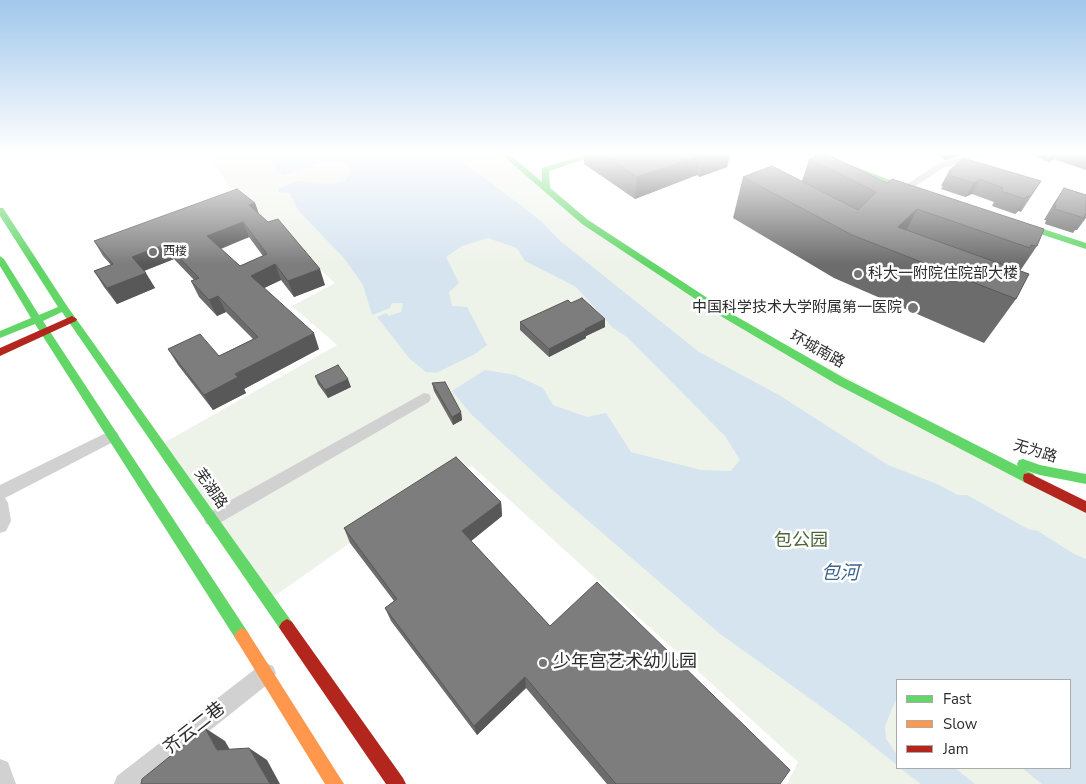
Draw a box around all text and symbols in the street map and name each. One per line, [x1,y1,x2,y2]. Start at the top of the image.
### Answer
place label: 西楼 [163,245,187,259]
marker: 西楼 [147,246,159,258]
place label: 科大一附院住院部大楼 [868,265,1018,283]
marker: 科大一附院住院部大楼 [852,268,864,280]
place label: 中国科学技术大学附属第一医院 [692,299,902,317]
marker: 中国科学技术大学附属第一医院 [906,301,920,315]
street label: 环城南路 [786,328,848,372]
street label: 无为路 [1011,437,1059,467]
street label: 芜湖路 [190,465,230,513]
park label: 包公园 [774,531,828,553]
water label: 包河 [821,563,859,585]
place label: 少年宫艺术幼儿园 [553,652,697,674]
marker: 少年宫艺术幼儿园 [537,657,549,669]
legend [896,679,1071,769]
text: Fast [943,689,971,709]
street label: 齐云二巷 [160,698,230,760]
text: Slow [943,714,977,734]
text: Jam [943,739,969,759]

